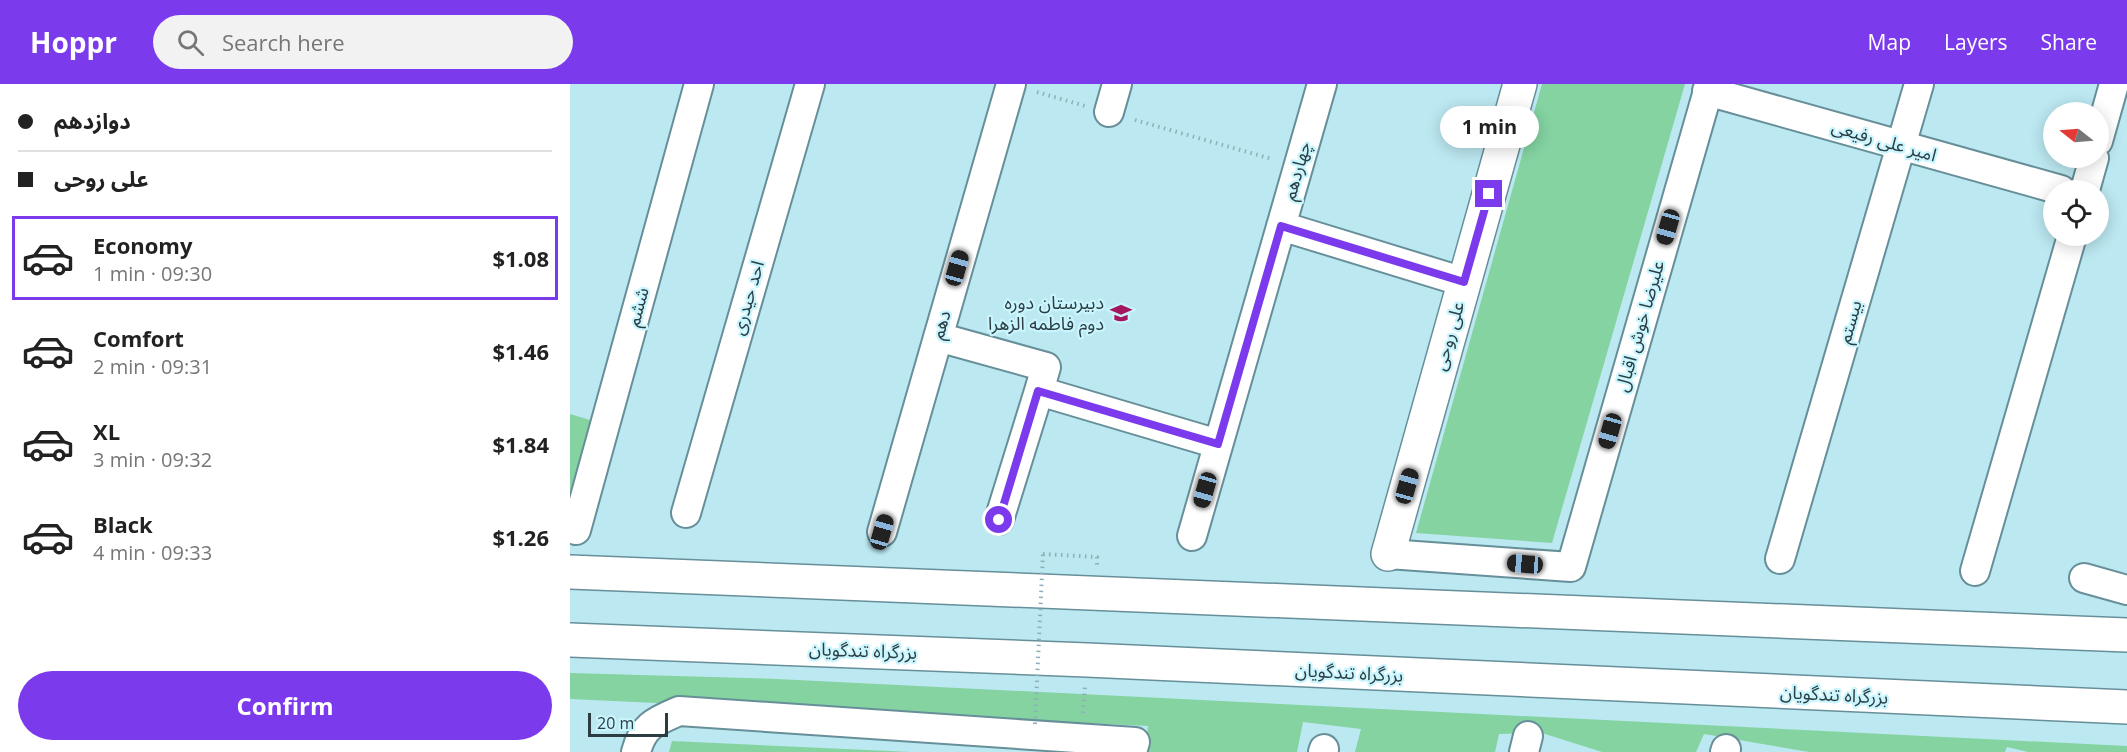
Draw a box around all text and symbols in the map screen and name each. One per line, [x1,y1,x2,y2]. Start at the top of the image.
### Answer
search box [153,15,573,69]
text: Hoppr [30,23,117,61]
icon: search [174,26,207,59]
text: Search here [222,27,345,57]
text: Map [1868,28,1911,56]
text: Layers [1944,28,2008,56]
text: Share [2041,28,2097,56]
north arrow [2043,102,2109,168]
map controls [2043,102,2109,246]
text: دوازدهم [54,105,131,135]
callout: 1 min [1440,107,1538,149]
text: 1 min [1462,113,1517,140]
street label: امیر علی رفیعی [1829,114,1940,166]
street label: چهاردهم [1276,139,1318,203]
text: علی روحی [54,163,149,193]
route end [1475,180,1502,207]
button: locate [2043,180,2109,246]
car [1654,207,1682,247]
text: Economy [93,230,192,260]
icon: car [21,231,75,285]
text: $1.08 [492,243,549,273]
car [943,248,971,288]
street label: علیرضا خوش اقبال [1609,257,1669,394]
street label: احد حیدری [725,258,769,338]
text: 1 min · 09:30 [93,260,212,287]
street label: ششم [620,285,656,329]
place label: دبیرستان دوره دوم فاطمه الزهرا [988,290,1104,338]
street label: بیستم [1831,297,1869,347]
street label: علی روحی [1427,298,1469,373]
school or university icon: دبیرستان دوره دوم فاطمه الزهرا [1109,301,1133,325]
street label: دهم [925,307,957,343]
text: Comfort [93,323,184,353]
icon: car [21,324,75,378]
text: $1.46 [492,336,549,366]
text: 2 min · 09:31 [93,353,212,380]
car [1596,411,1624,451]
text: XL [93,416,120,446]
icon: car [21,417,75,471]
text: $1.84 [492,429,549,459]
text: 3 min · 09:32 [93,446,212,473]
car [1393,466,1421,506]
car [1191,470,1219,510]
route start [985,506,1012,533]
text: Black [93,509,153,539]
icon: car [21,510,75,564]
car [868,512,896,552]
text: $1.26 [492,522,549,552]
text: 4 min · 09:33 [93,539,212,566]
car [1506,554,1544,574]
street label: بزرگراه تندگویان [809,636,918,664]
street label: بزرگراه تندگویان [1294,657,1404,687]
button: Confirm [18,671,552,740]
street label: بزرگراه تندگویان [1779,679,1889,709]
scale bar [588,710,668,738]
text: 20 m [597,712,634,734]

